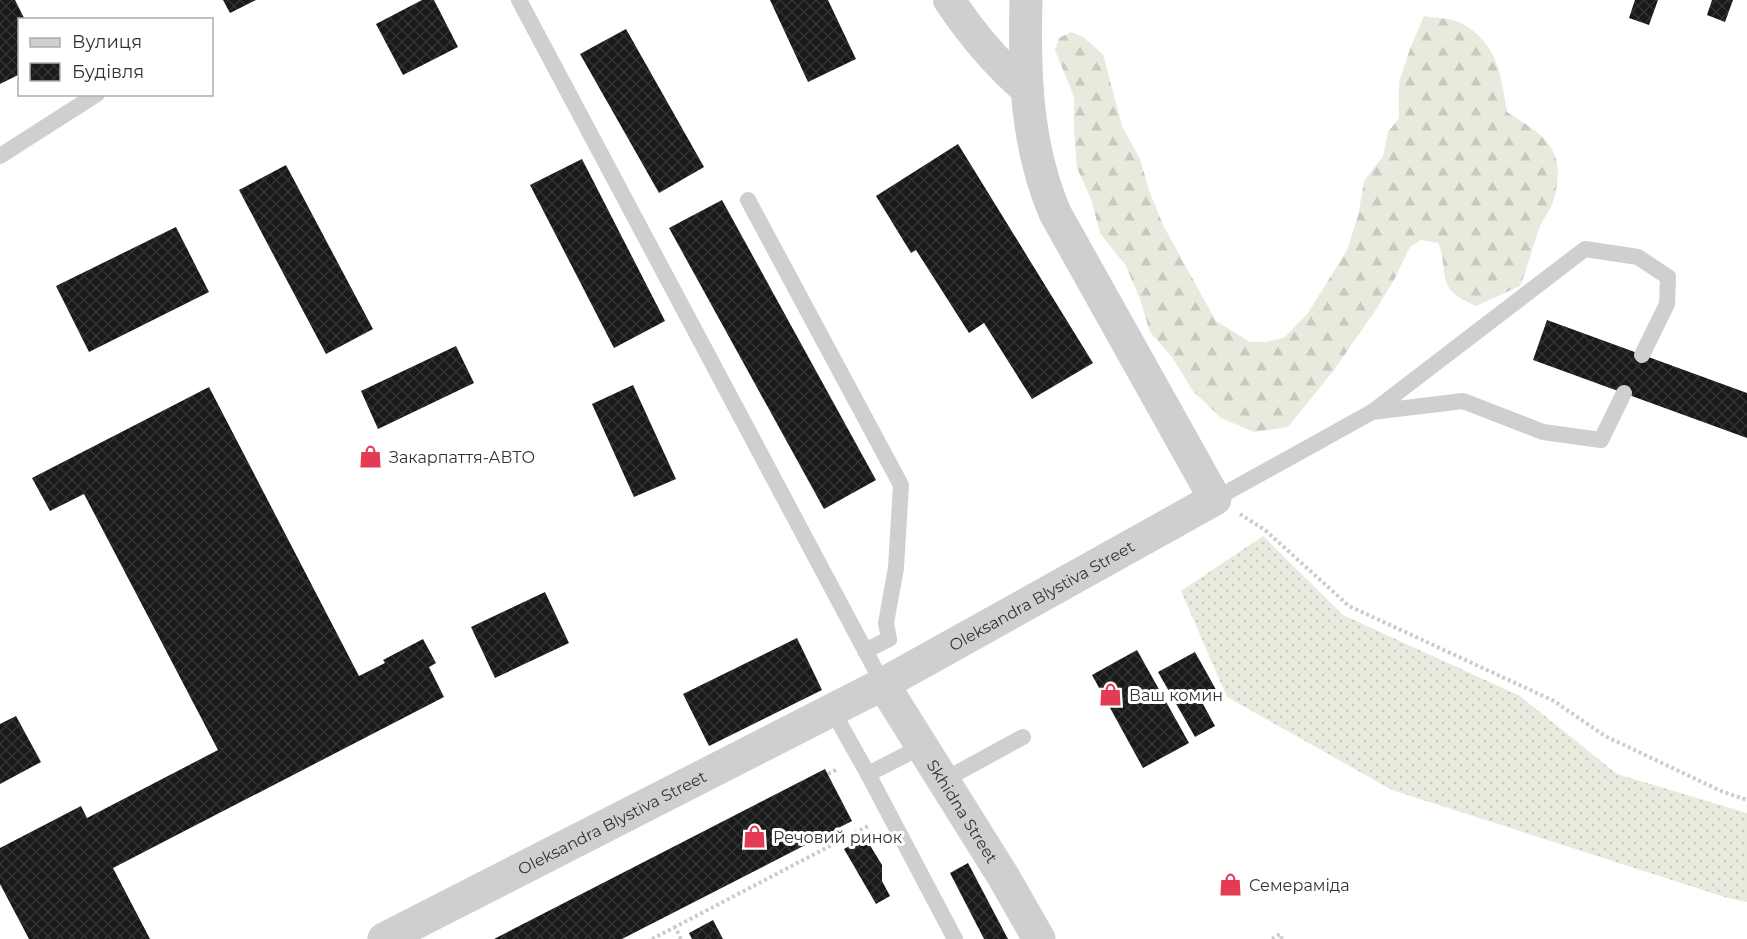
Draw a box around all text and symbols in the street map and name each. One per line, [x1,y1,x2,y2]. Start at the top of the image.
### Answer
legend [18,18,213,96]
text: Вулиця [72,31,142,53]
text: Будівля [72,61,144,83]
shop icon: Закарпаття-АВТО [358,444,384,470]
place label: Закарпаття-АВТО [389,448,535,467]
street label: Oleksandra Blystiva Street [946,537,1138,655]
shop icon: Ваш комин [1098,682,1124,708]
place label: Ваш комин [1129,686,1223,705]
street label: Skhidna Street [923,756,1002,867]
street label: Oleksandra Blystiva Street [515,767,710,879]
shop icon: Речовий ринок [742,824,768,850]
place label: Речовий ринок [773,828,903,847]
shop icon: Семераміда [1218,872,1244,898]
place label: Семераміда [1249,876,1350,895]

